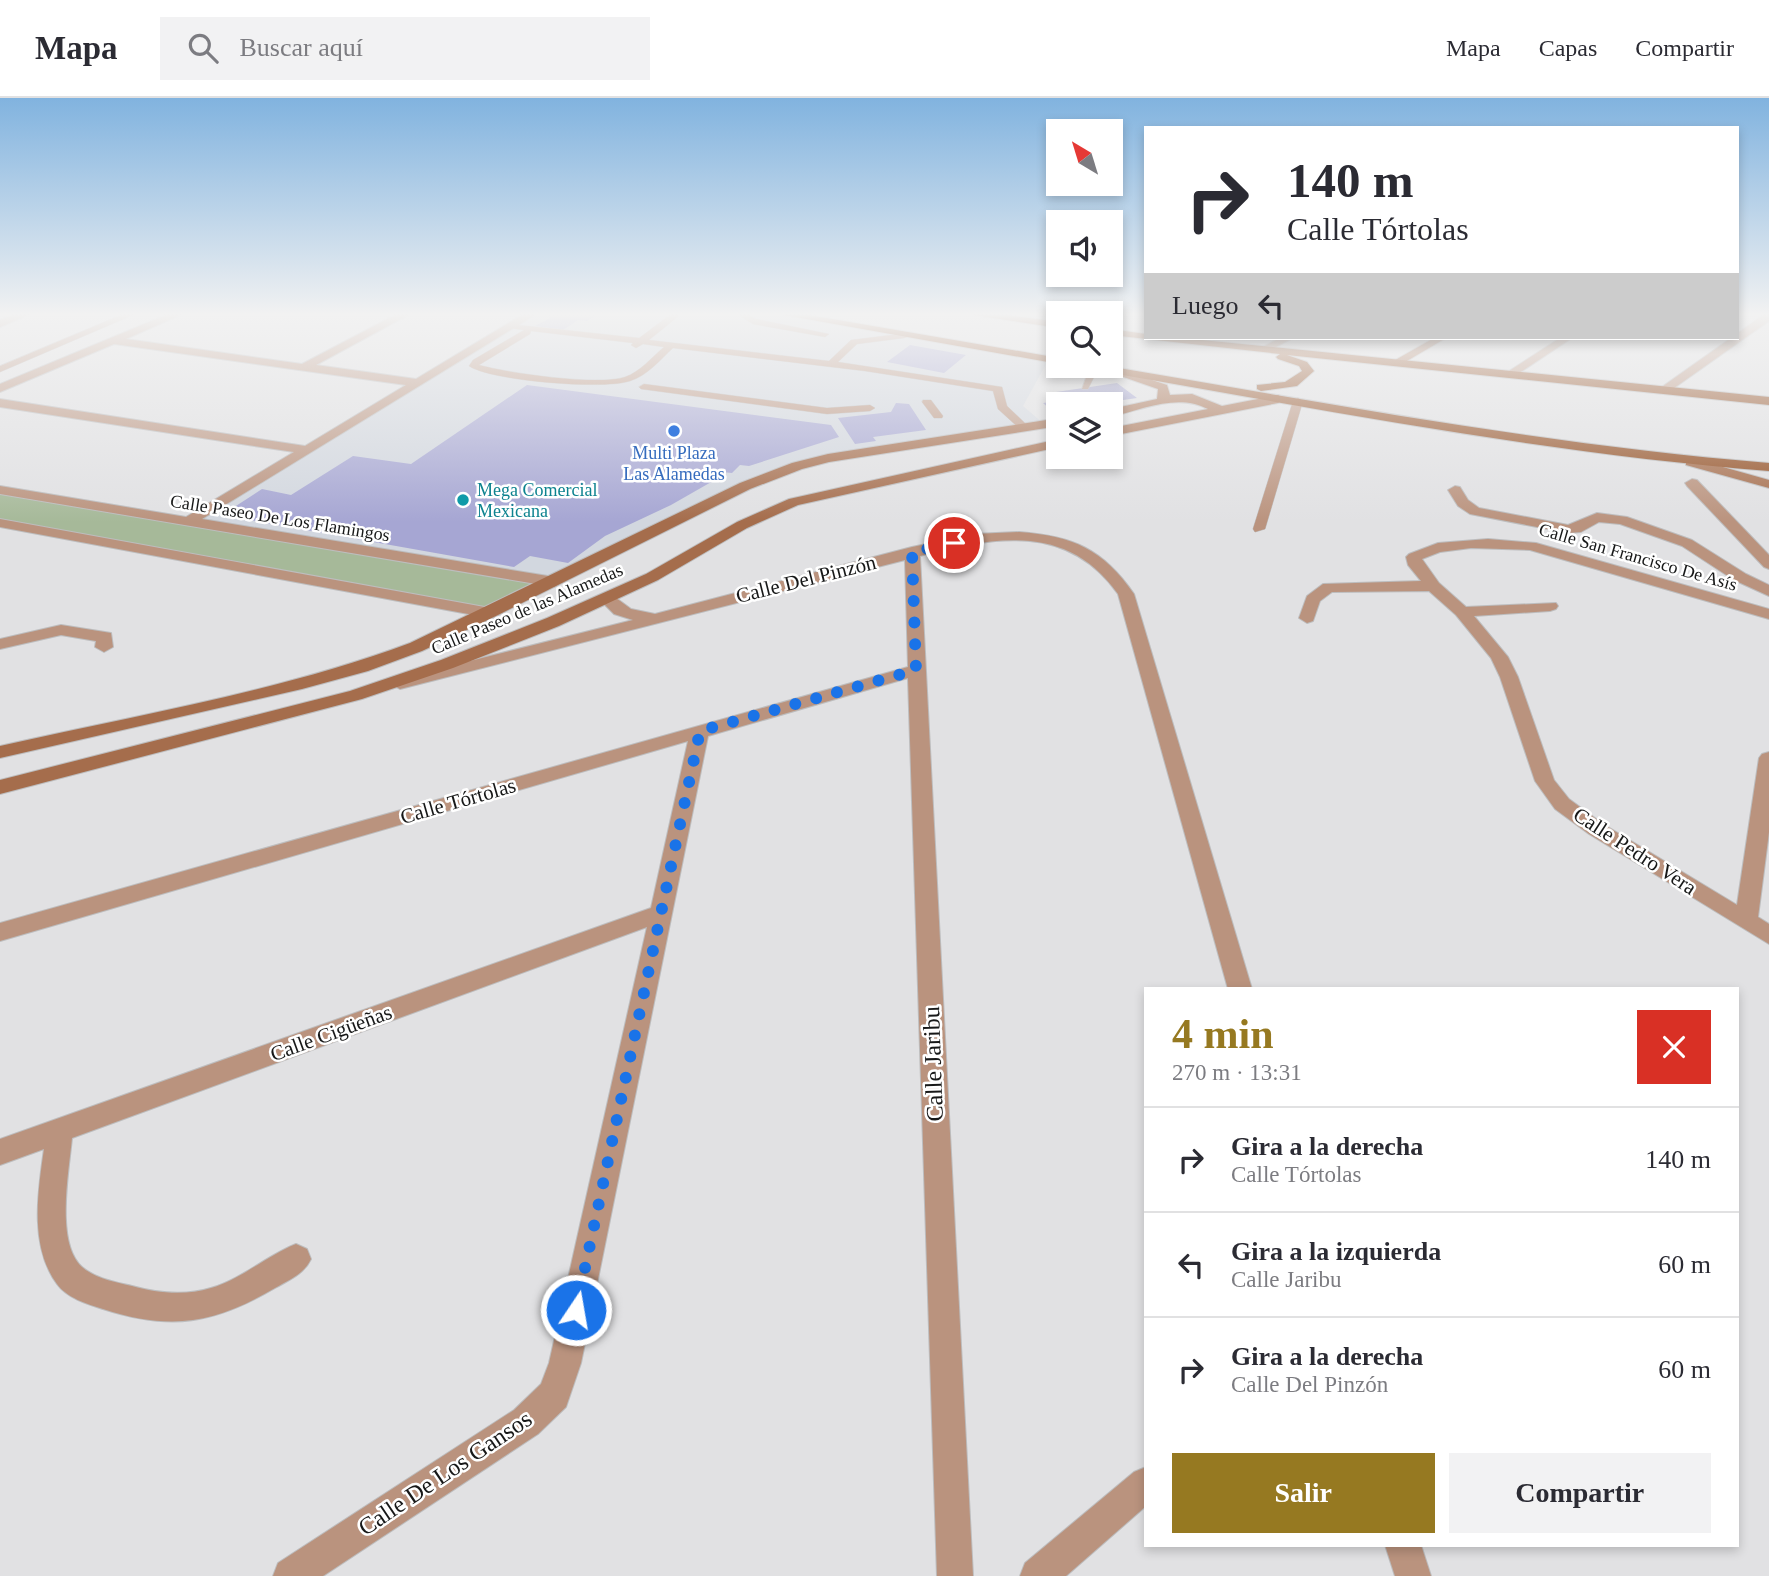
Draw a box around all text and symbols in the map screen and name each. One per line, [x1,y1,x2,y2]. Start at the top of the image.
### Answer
search box [160,17,650,80]
icon: search [184,29,222,67]
text: Mapa [35,30,118,66]
text: Buscar aquí [240,33,363,62]
text: Mapa [1446,35,1501,61]
text: Capas [1539,35,1597,61]
text: Compartir [1635,35,1734,61]
north arrow [1046,119,1124,196]
map controls [1046,119,1123,469]
text: 140 m [1287,153,1414,208]
icon: right [1172,154,1263,245]
button: sound [1046,210,1123,287]
text: Calle Tórtolas [1287,211,1469,247]
icon: left [1252,287,1290,325]
text: Luego [1172,291,1238,320]
button: search [1046,301,1123,378]
button: layers [1046,392,1123,469]
marker: Multi Plaza Las Alamedas [666,423,682,439]
place label: Multi Plaza Las Alamedas [623,443,725,484]
place label: Mega Comercial Mexicana [477,480,597,521]
street label: Calle Paseo De Los Flamingos [169,491,391,545]
marker: Mega Comercial Mexicana [455,492,471,508]
pin [924,513,984,573]
street label: Calle San Francisco De Asís [1537,519,1739,595]
icon: arrive [935,524,973,562]
street label: Calle Del Pinzón [733,550,879,608]
street label: Calle Paseo de las Alamedas [428,560,626,658]
street label: Calle Tórtolas [397,773,519,829]
street label: Calle Pedro Vera [1569,802,1702,900]
street label: Calle Cigüeñas [267,1000,395,1066]
street label: Calle Jaribu [918,1006,948,1122]
button: close [1637,1010,1711,1084]
text: 4 min [1172,1011,1274,1057]
text: 270 m · 13:31 [1172,1060,1302,1085]
text: Gira a la derecha [1231,1132,1423,1161]
icon: right [1172,1141,1210,1179]
text: 140 m [1645,1145,1711,1174]
text: Calle Tórtolas [1231,1162,1362,1187]
text: Gira a la izquierda [1231,1237,1441,1266]
icon: left [1172,1246,1210,1284]
text: 60 m [1658,1250,1711,1279]
text: Calle Jaribu [1231,1267,1342,1292]
position arrow [539,1273,613,1347]
text: Gira a la derecha [1231,1342,1423,1371]
icon: right [1172,1351,1210,1389]
text: 60 m [1658,1355,1711,1384]
text: Calle Del Pinzón [1231,1372,1388,1397]
street label: Calle De Los Gansos [353,1405,537,1541]
button: Salir [1172,1453,1435,1533]
button: Compartir [1449,1453,1711,1533]

